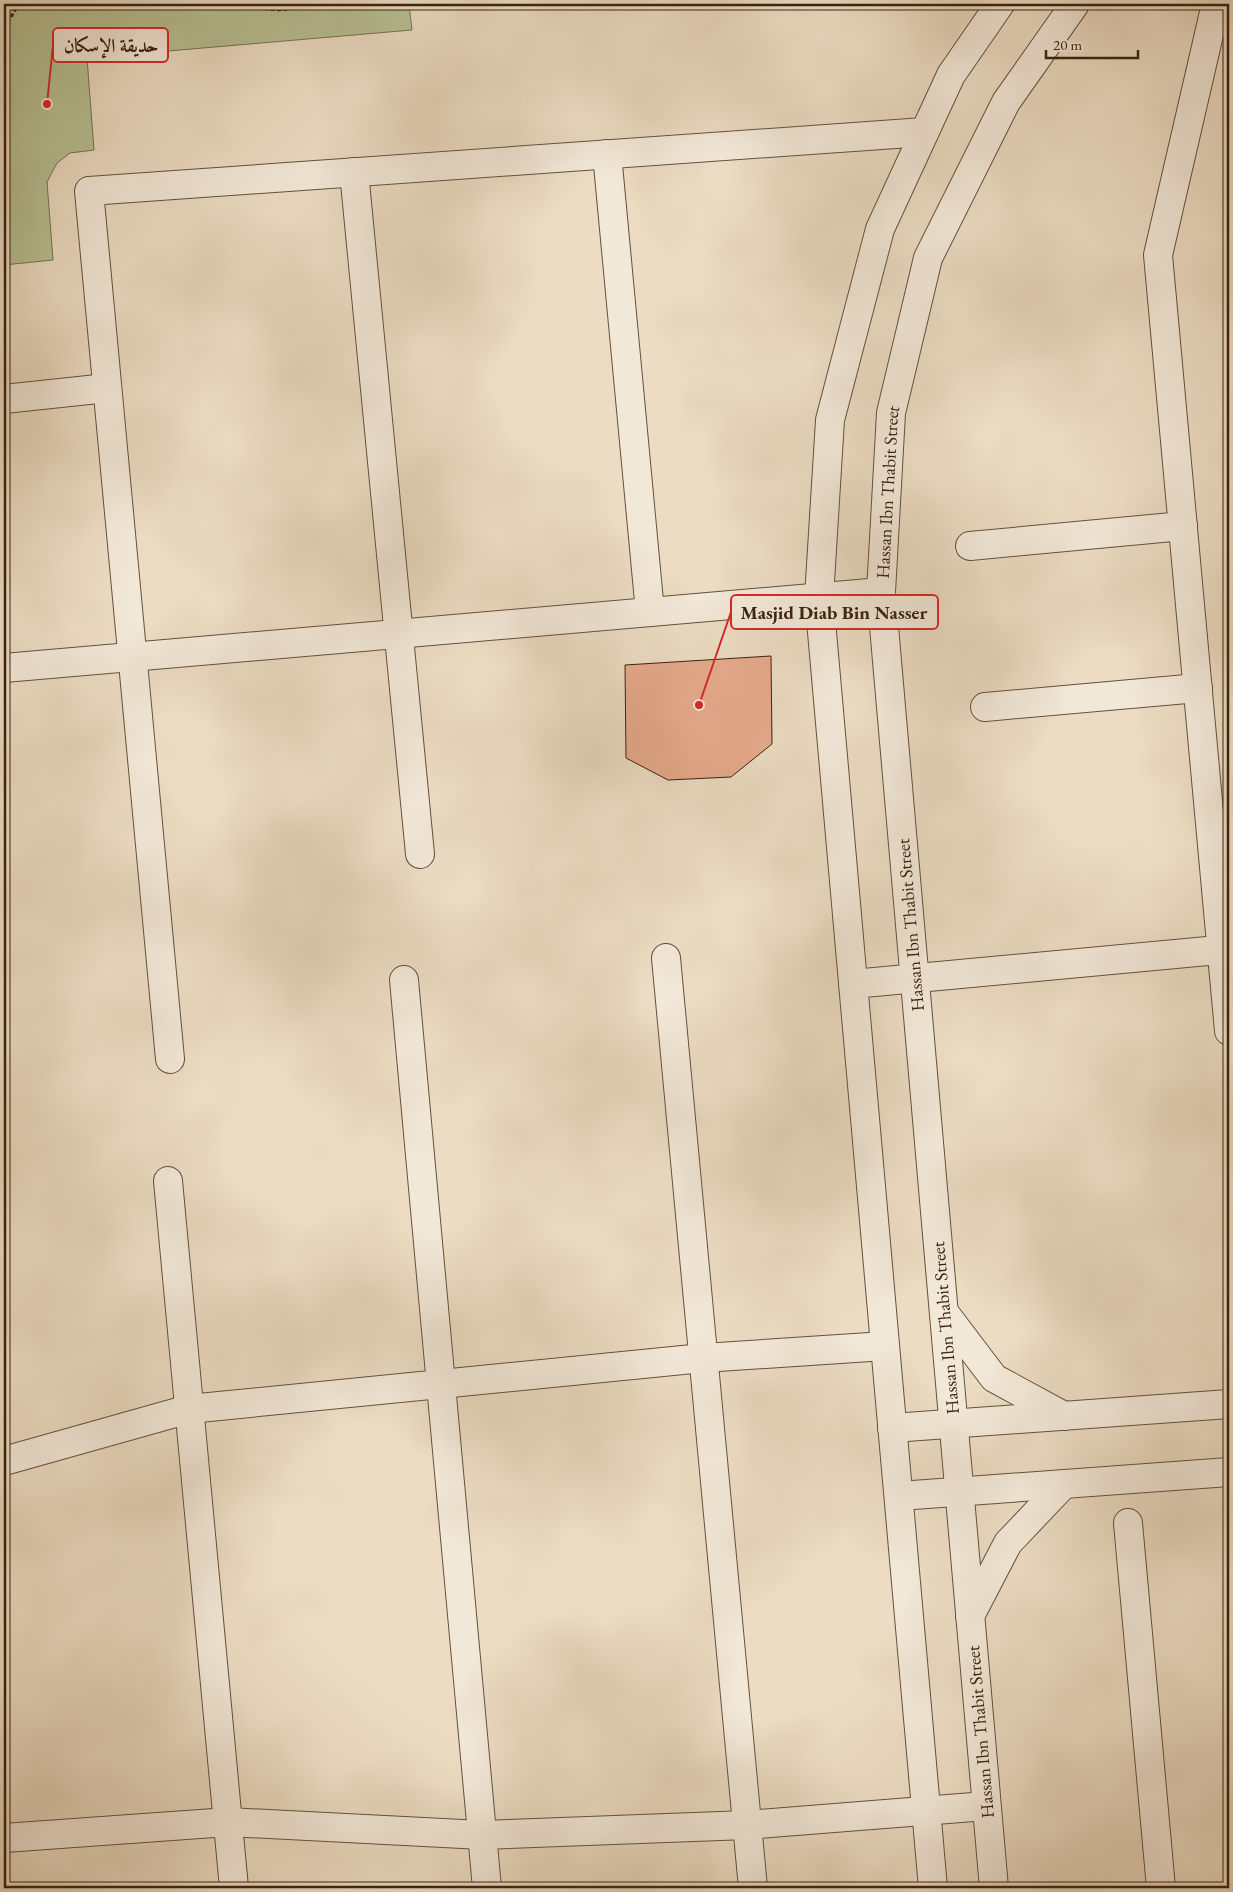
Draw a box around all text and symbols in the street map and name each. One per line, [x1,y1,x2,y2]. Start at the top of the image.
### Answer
callout: حديقة الإسكان [53,28,168,62]
scale bar [1046,28,1138,60]
text: حديقة الإسكان [64,33,158,59]
text: 20 m [1053,35,1082,54]
street label: Hassan Ibn Thabit Street [870,403,904,579]
callout: Masjid Diab Bin Nasser [731,595,938,629]
text: Masjid Diab Bin Nasser [741,600,928,625]
street label: Hassan Ibn Thabit Street [891,837,929,1012]
street label: Hassan Ibn Thabit Street [926,1240,964,1415]
street label: Hassan Ibn Thabit Street [961,1644,999,1819]

